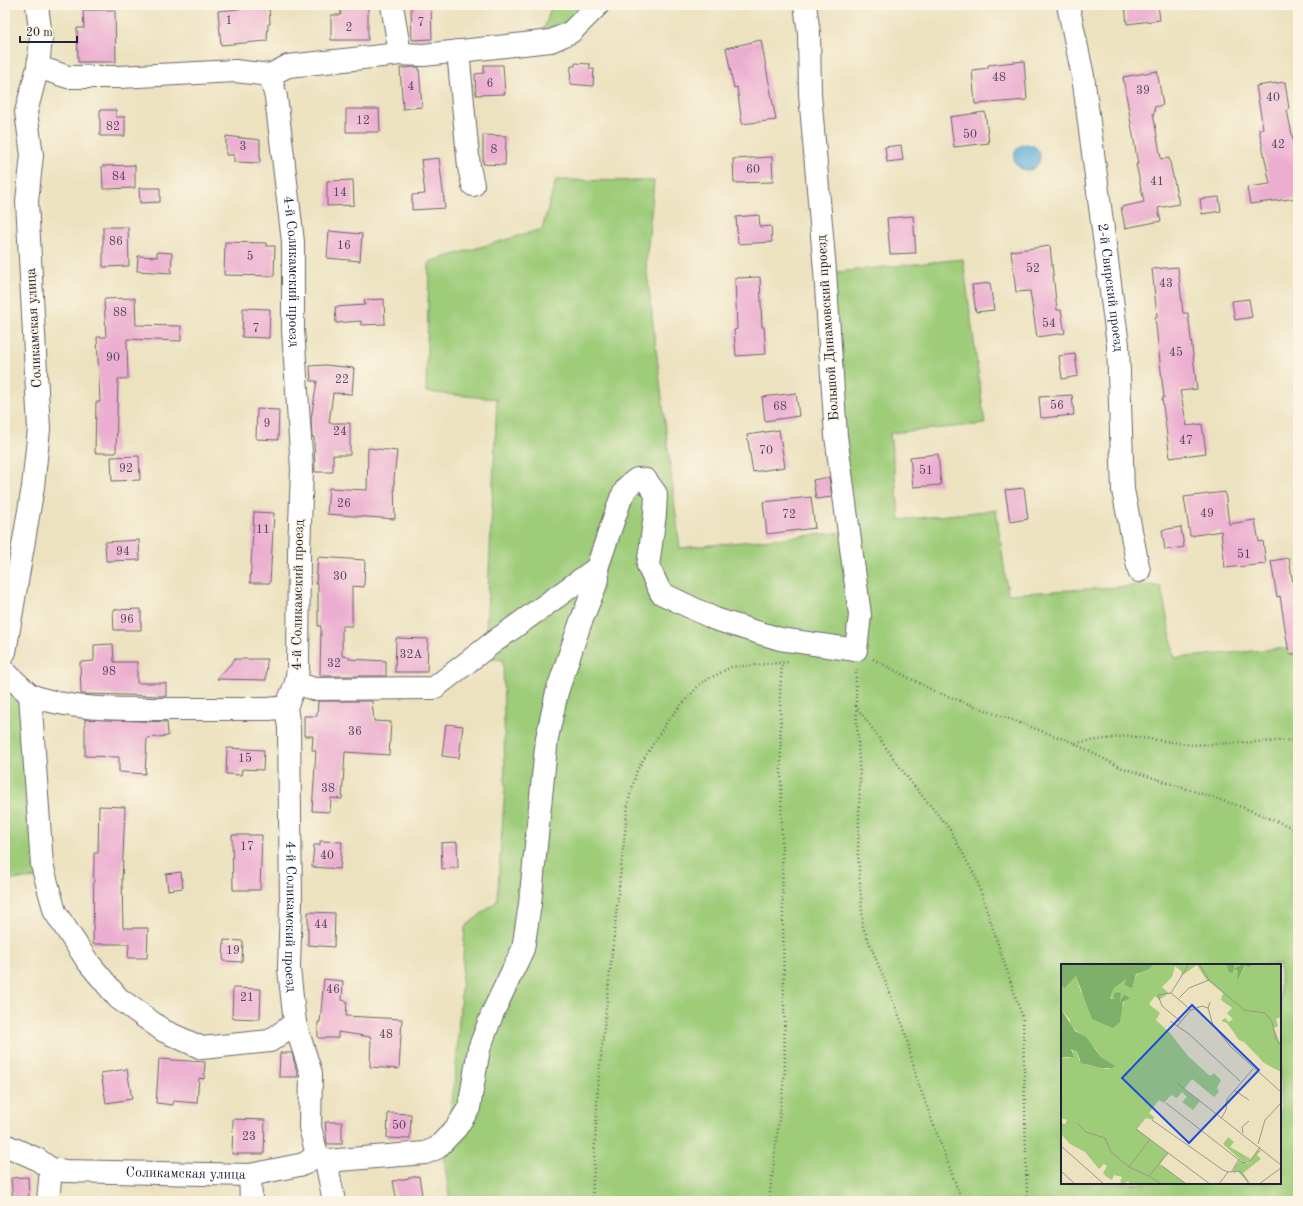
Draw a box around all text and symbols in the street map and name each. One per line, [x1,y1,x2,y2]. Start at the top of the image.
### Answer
house number: 1 [226,15,232,27]
house number: 7 [418,17,424,29]
scale bar [20,18,77,44]
house number: 2 [346,22,352,34]
text: 20 m [26,27,53,39]
house number: 48 [992,72,1006,84]
house number: 6 [487,78,494,90]
house number: 4 [408,81,415,93]
house number: 39 [1136,85,1150,97]
house number: 40 [1266,92,1280,104]
house number: 12 [356,115,370,127]
house number: 82 [106,121,120,133]
house number: 50 [963,128,977,141]
house number: 42 [1271,139,1285,151]
house number: 3 [240,141,246,153]
house number: 8 [491,144,498,156]
house number: 60 [746,164,760,176]
house number: 84 [112,171,126,183]
house number: 41 [1150,176,1164,188]
house number: 14 [333,187,347,199]
street label: 4-й Соликамский проезд [281,195,301,347]
street label: 2-й Свирский проезд [1095,223,1125,352]
street label: Большой Динамовский проезд [815,234,841,421]
house number: 86 [109,236,123,248]
house number: 16 [337,240,351,252]
house number: 5 [247,250,254,263]
house number: 52 [1026,262,1040,275]
street label: Соликамская улица [24,268,44,388]
house number: 43 [1159,278,1173,290]
house number: 88 [113,307,127,319]
house number: 54 [1042,317,1056,330]
house number: 7 [253,323,259,335]
house number: 45 [1169,346,1183,359]
house number: 90 [106,352,120,364]
house number: 22 [335,374,349,386]
house number: 56 [1050,399,1064,412]
house number: 68 [773,401,787,413]
house number: 9 [264,418,270,430]
house number: 24 [333,426,347,438]
house number: 47 [1179,435,1193,447]
house number: 70 [759,445,773,457]
house number: 92 [119,463,133,475]
house number: 51 [919,464,933,477]
house number: 26 [337,498,351,510]
house number: 49 [1200,508,1214,520]
house number: 72 [782,509,796,521]
street label: 4-й Соликамский проезд [290,519,306,671]
house number: 11 [256,524,270,536]
house number: 94 [116,546,130,558]
house number: 51 [1237,548,1251,561]
house number: 30 [333,571,347,583]
house number: 96 [120,614,134,626]
house number: 32А [399,649,423,661]
house number: 32 [327,658,341,670]
house number: 98 [102,666,116,678]
house number: 36 [348,726,362,738]
house number: 15 [238,752,252,765]
house number: 38 [321,783,335,795]
house number: 17 [240,841,254,853]
street label: 4-й Соликамский проезд [282,841,299,993]
house number: 40 [320,850,334,862]
house number: 44 [314,919,328,931]
house number: 19 [226,945,240,957]
inset map [1061,964,1281,1184]
house number: 46 [326,984,340,996]
house number: 21 [240,992,254,1004]
house number: 48 [379,1029,393,1041]
house number: 50 [392,1119,406,1132]
house number: 23 [242,1131,256,1143]
street label: Соликамская улица [126,1165,246,1182]

